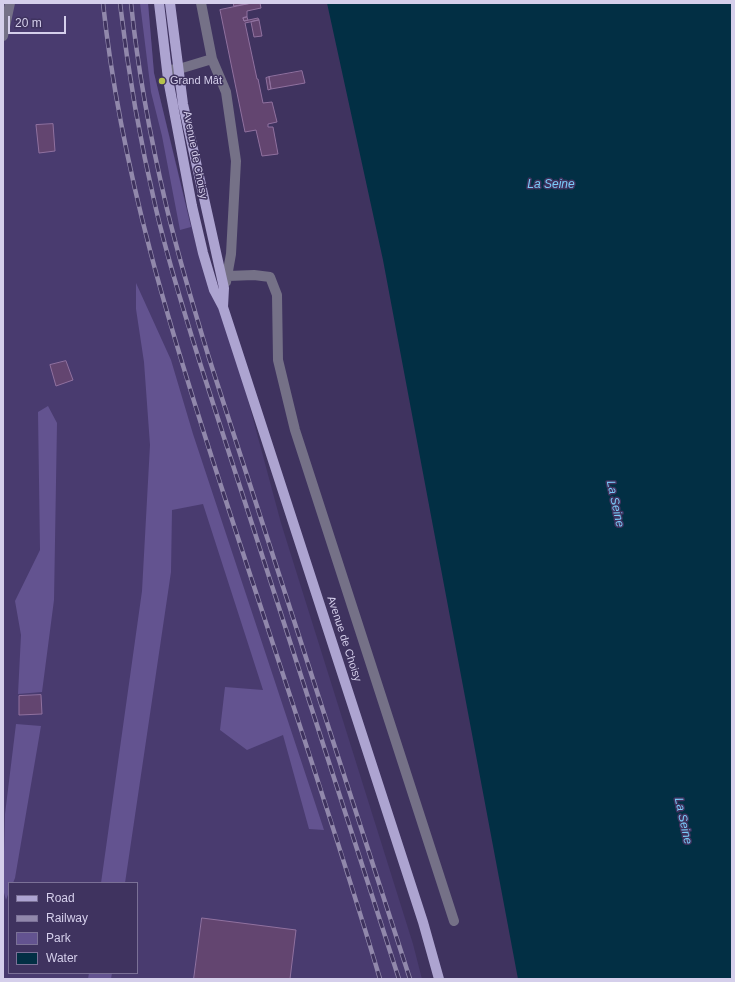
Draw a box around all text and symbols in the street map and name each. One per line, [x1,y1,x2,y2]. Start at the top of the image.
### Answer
scale bar [10,8,68,34]
text: 20 m [15,16,42,30]
place label: Grand Mât [170,74,222,88]
marker: Grand Mât [157,76,167,86]
street label: Avenue de Choisy [180,110,210,200]
water label: La Seine [527,178,575,192]
water label: La Seine [603,479,627,529]
street label: Avenue de Choisy [324,595,364,683]
water label: La Seine [671,796,695,846]
legend [8,882,138,974]
text: Road [46,891,75,905]
text: Railway [46,911,88,925]
text: Park [46,931,71,945]
text: Water [46,951,78,965]

